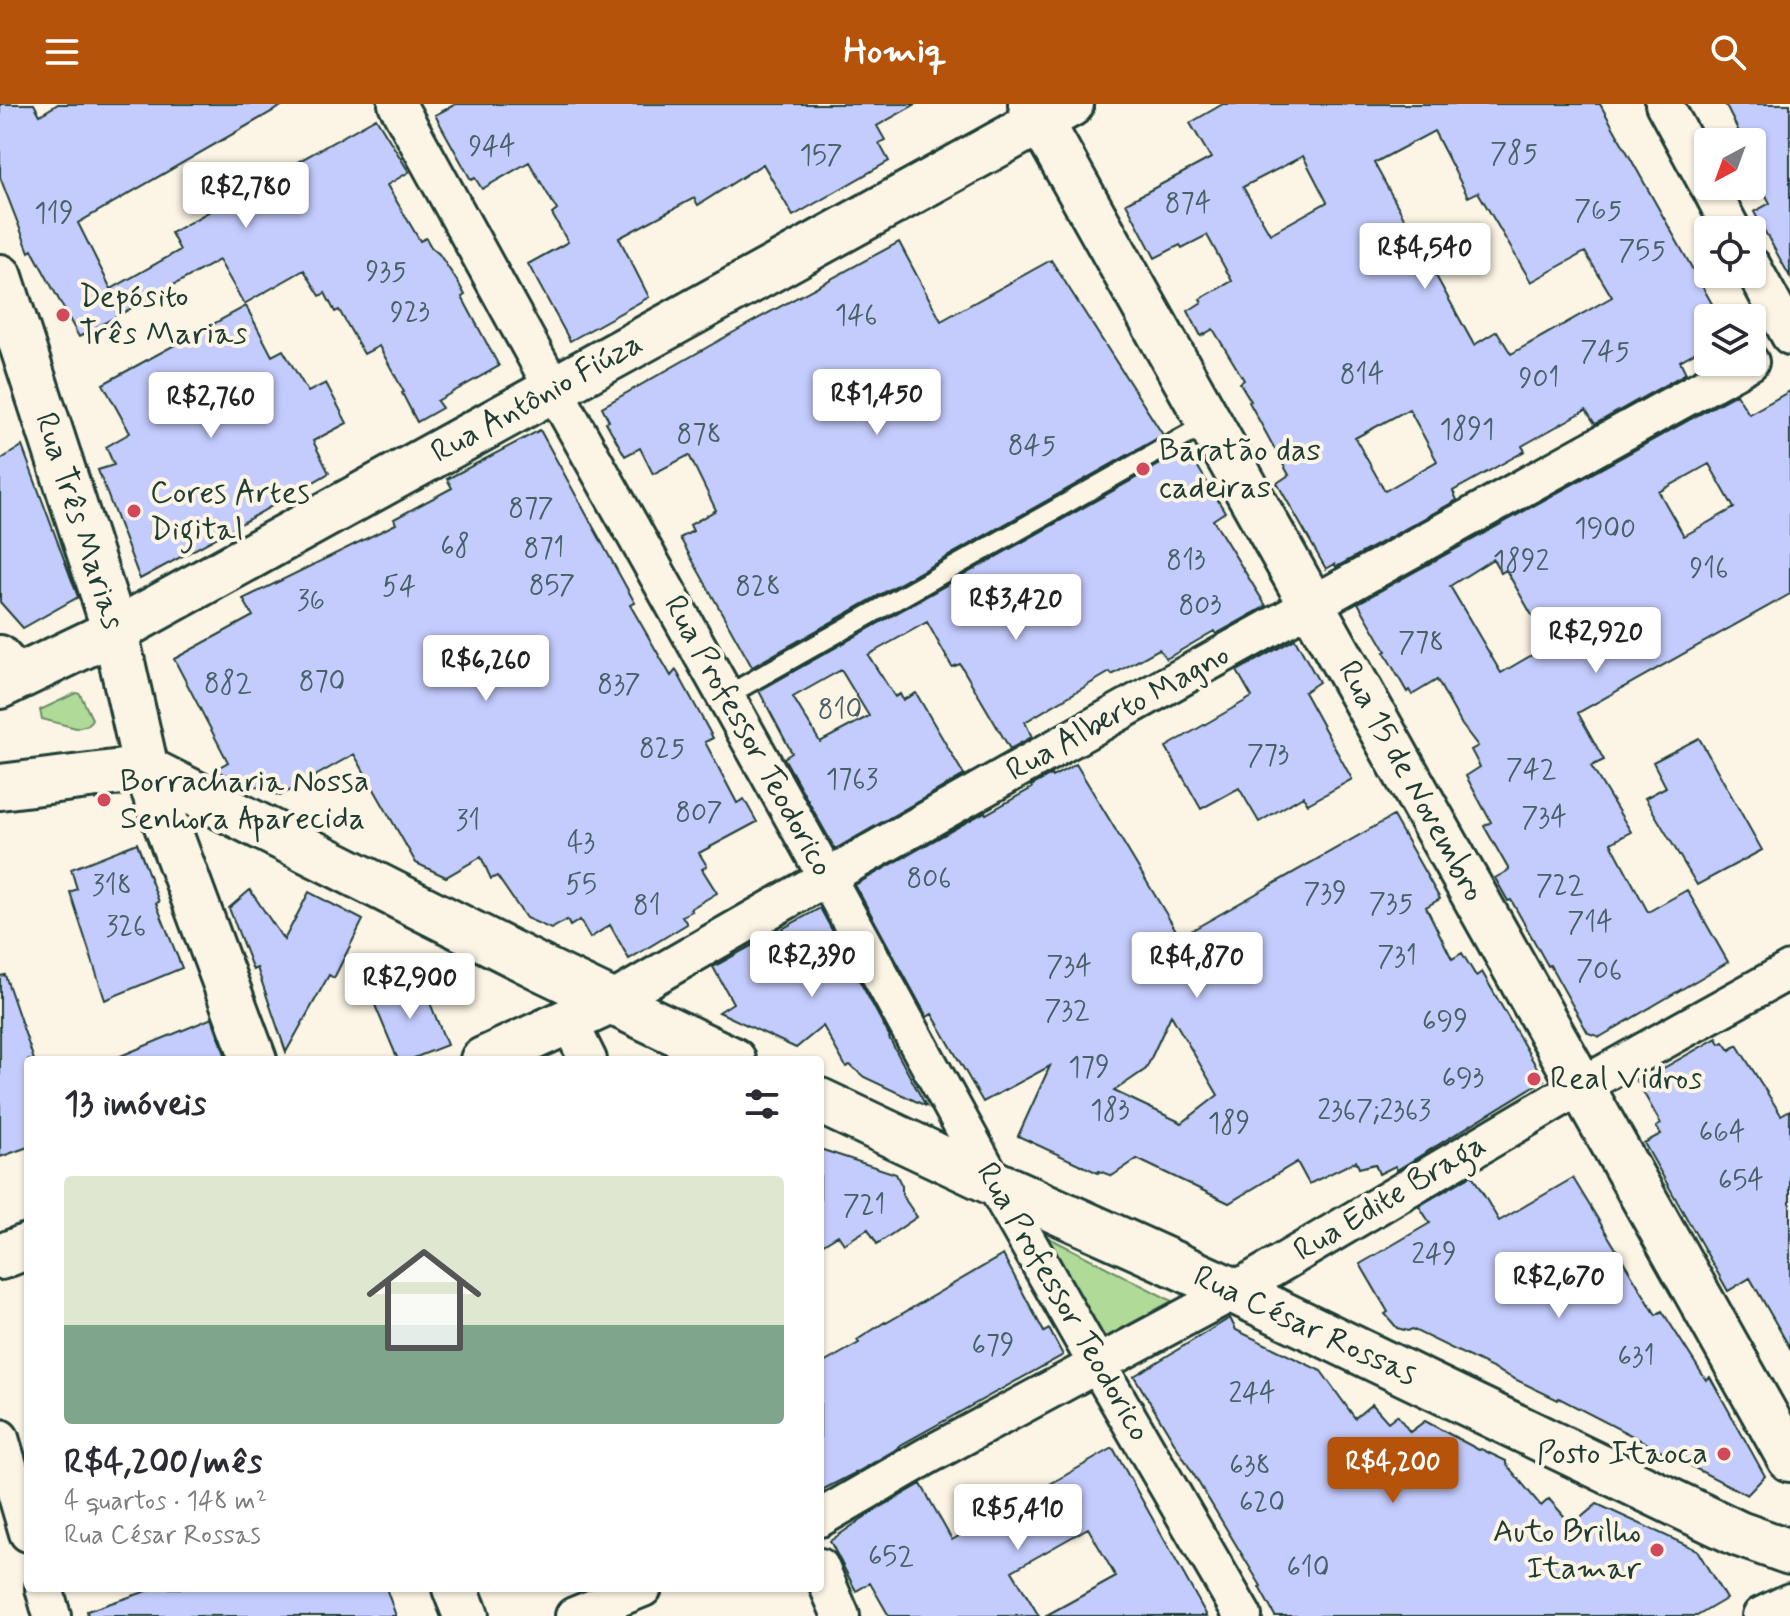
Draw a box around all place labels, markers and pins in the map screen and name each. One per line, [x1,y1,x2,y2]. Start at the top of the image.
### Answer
pin: R$2,780 [172,162,320,230]
pin: R$4,540 [1351,223,1499,291]
place label: Depósito Três Marias [79,276,247,355]
marker: Depósito Três Marias [54,306,72,324]
pin: R$1,450 [803,369,951,437]
pin: R$2,760 [137,372,285,440]
place label: Baratão das cadeiras [1159,430,1321,509]
marker: Baratão das cadeiras [1134,460,1152,478]
place label: Cores Artes Digital [150,472,310,554]
marker: Cores Artes Digital [125,502,143,520]
pin: R$3,420 [942,574,1090,642]
pin: R$2,920 [1522,607,1670,675]
pin: R$6,260 [412,635,560,703]
place label: Borracharia Nossa Senhora Aparecida [120,761,369,843]
marker: Borracharia Nossa Senhora Aparecida [95,791,113,809]
pin: R$2,390 [738,931,886,999]
pin: R$4,870 [1123,932,1271,1000]
pin: R$2,900 [336,953,484,1021]
place label: Real Vidros [1550,1058,1702,1100]
marker: Real Vidros [1525,1070,1543,1088]
pin: R$2,670 [1485,1252,1633,1320]
place label: Posto Itaoca [1537,1433,1708,1475]
pin: R$4,200 [1319,1437,1467,1505]
marker: Posto Itaoca [1715,1445,1733,1463]
pin: R$5,410 [944,1484,1092,1552]
place label: Auto Brilho Itamar [1493,1511,1641,1590]
marker: Auto Brilho Itamar [1648,1541,1666,1559]

